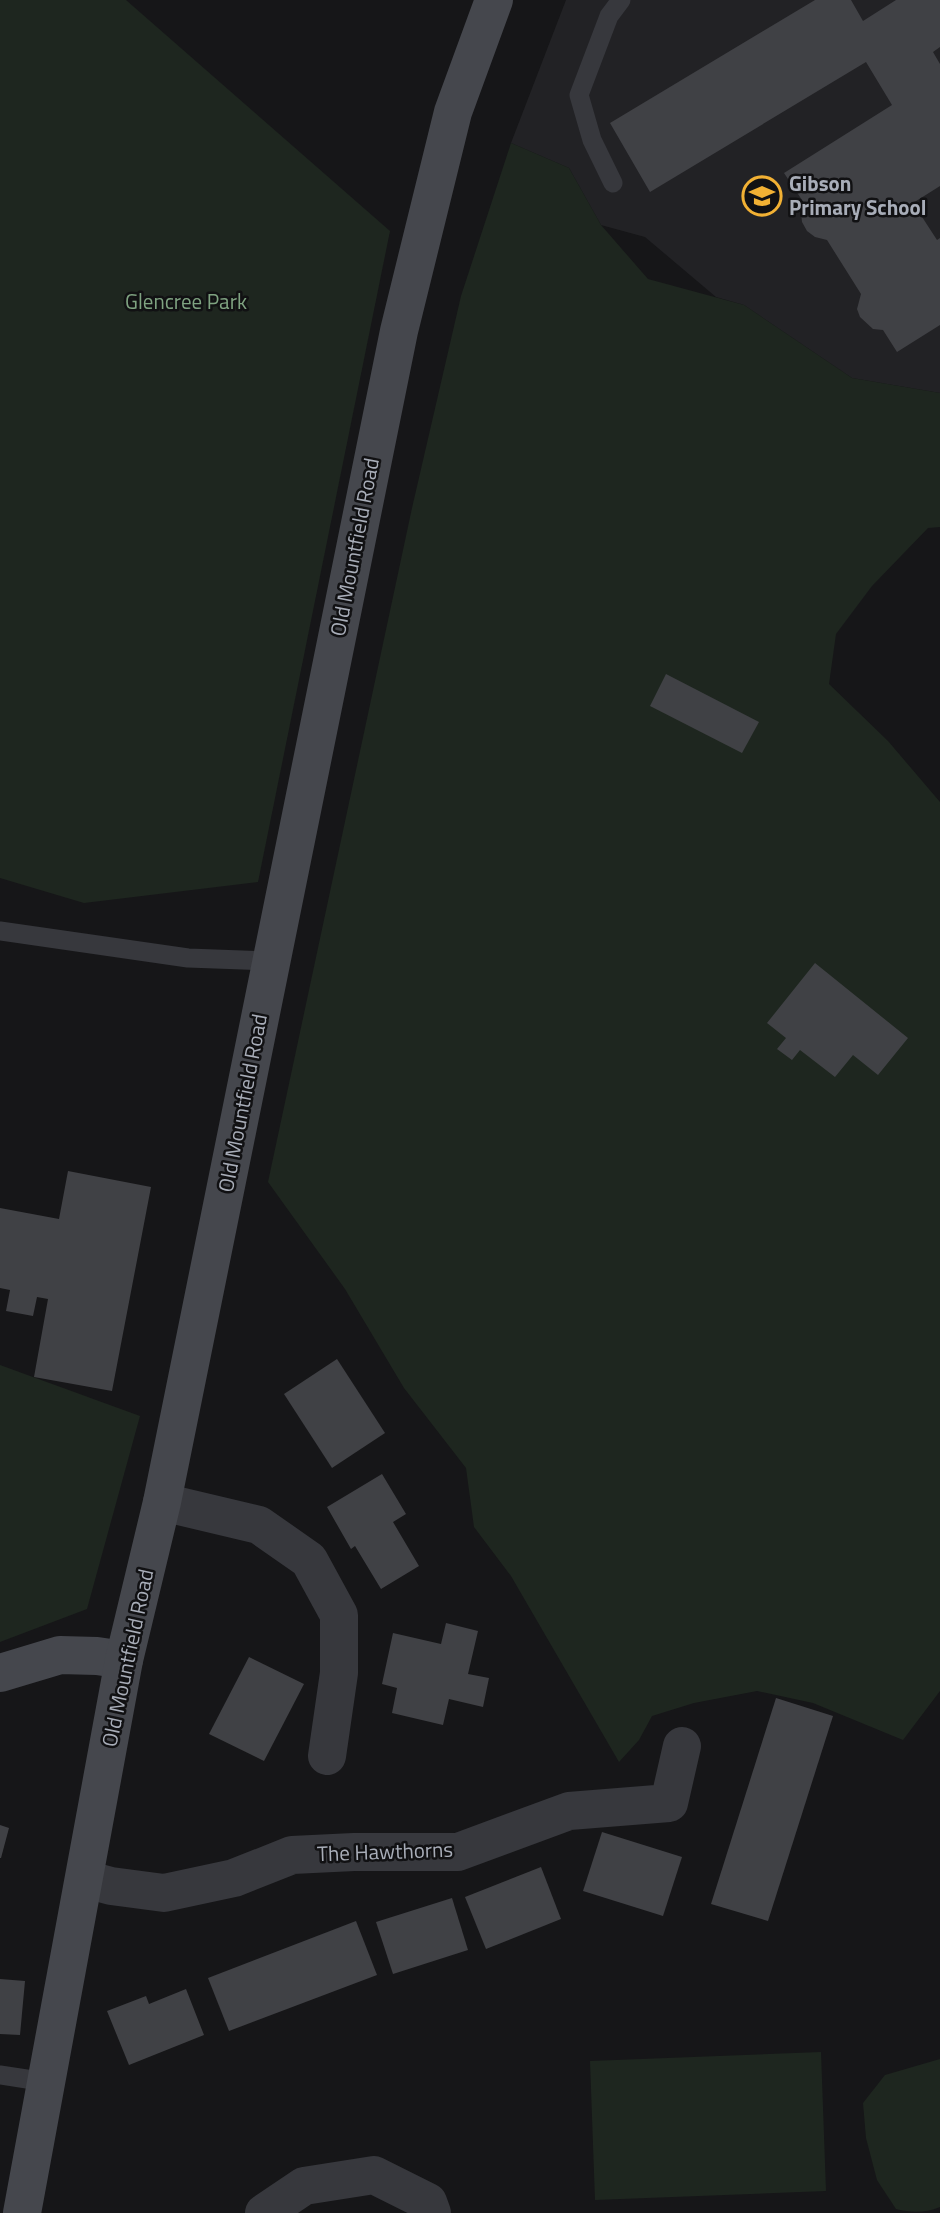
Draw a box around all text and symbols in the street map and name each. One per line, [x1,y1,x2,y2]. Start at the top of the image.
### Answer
place label: Gibson Primary School [789,167,926,223]
school or university icon: Gibson Primary School [741,175,783,217]
park label: Glencree Park [125,285,247,317]
street label: Old Mountfield Road [321,455,387,639]
street label: Old Mountfield Road [209,1011,275,1195]
street label: Old Mountfield Road [93,1566,161,1750]
street label: The Hawthorns [316,1833,454,1869]

